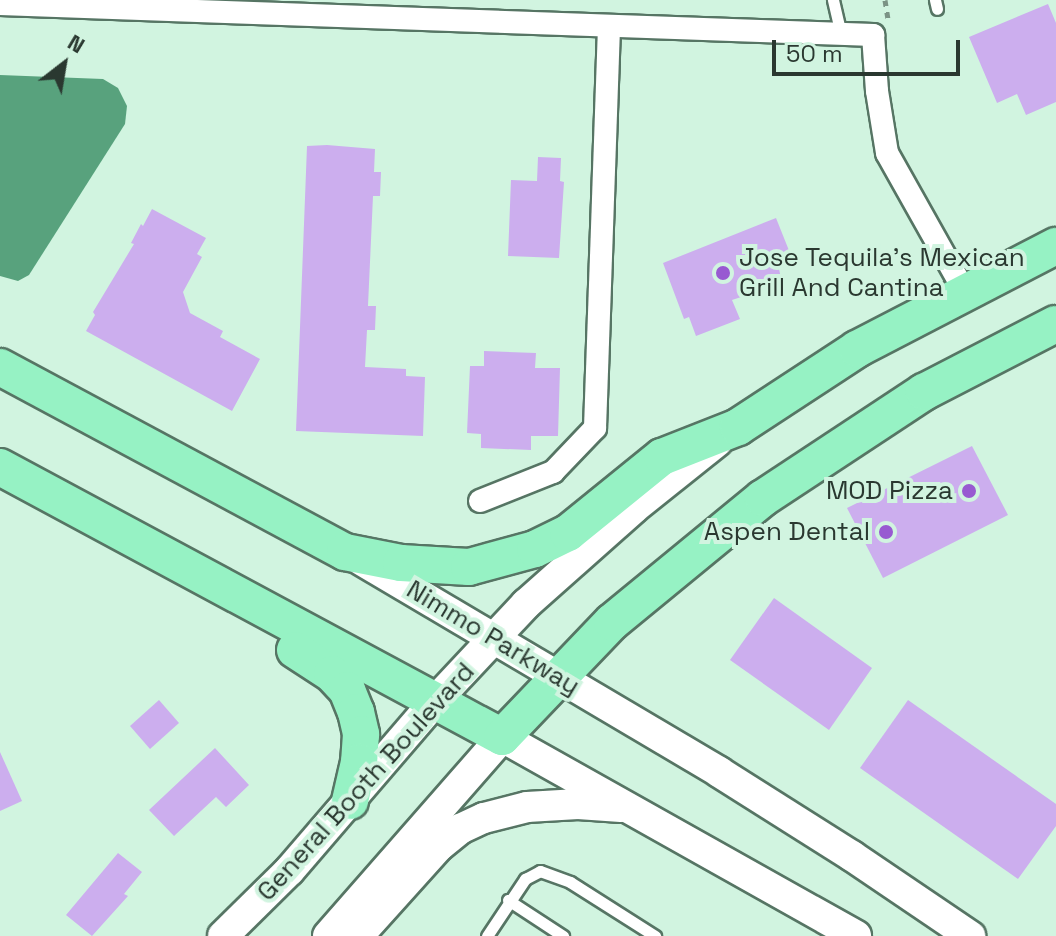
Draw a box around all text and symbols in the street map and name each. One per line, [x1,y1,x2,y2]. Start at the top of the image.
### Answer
north arrow [24,24,104,104]
scale bar [776,24,964,74]
text: N [63,28,90,59]
text: 50 m [786,38,843,69]
place label: Jose Tequila's Mexican Grill And Cantina [739,242,1025,304]
marker: Jose Tequila's Mexican Grill And Cantina [714,264,732,282]
place label: MOD Pizza [826,475,953,507]
marker: MOD Pizza [960,482,978,500]
place label: Aspen Dental [704,516,870,548]
marker: Aspen Dental [877,523,895,541]
street label: Nimmo Parkway [401,574,585,702]
street label: General Booth Boulevard [251,656,481,908]

